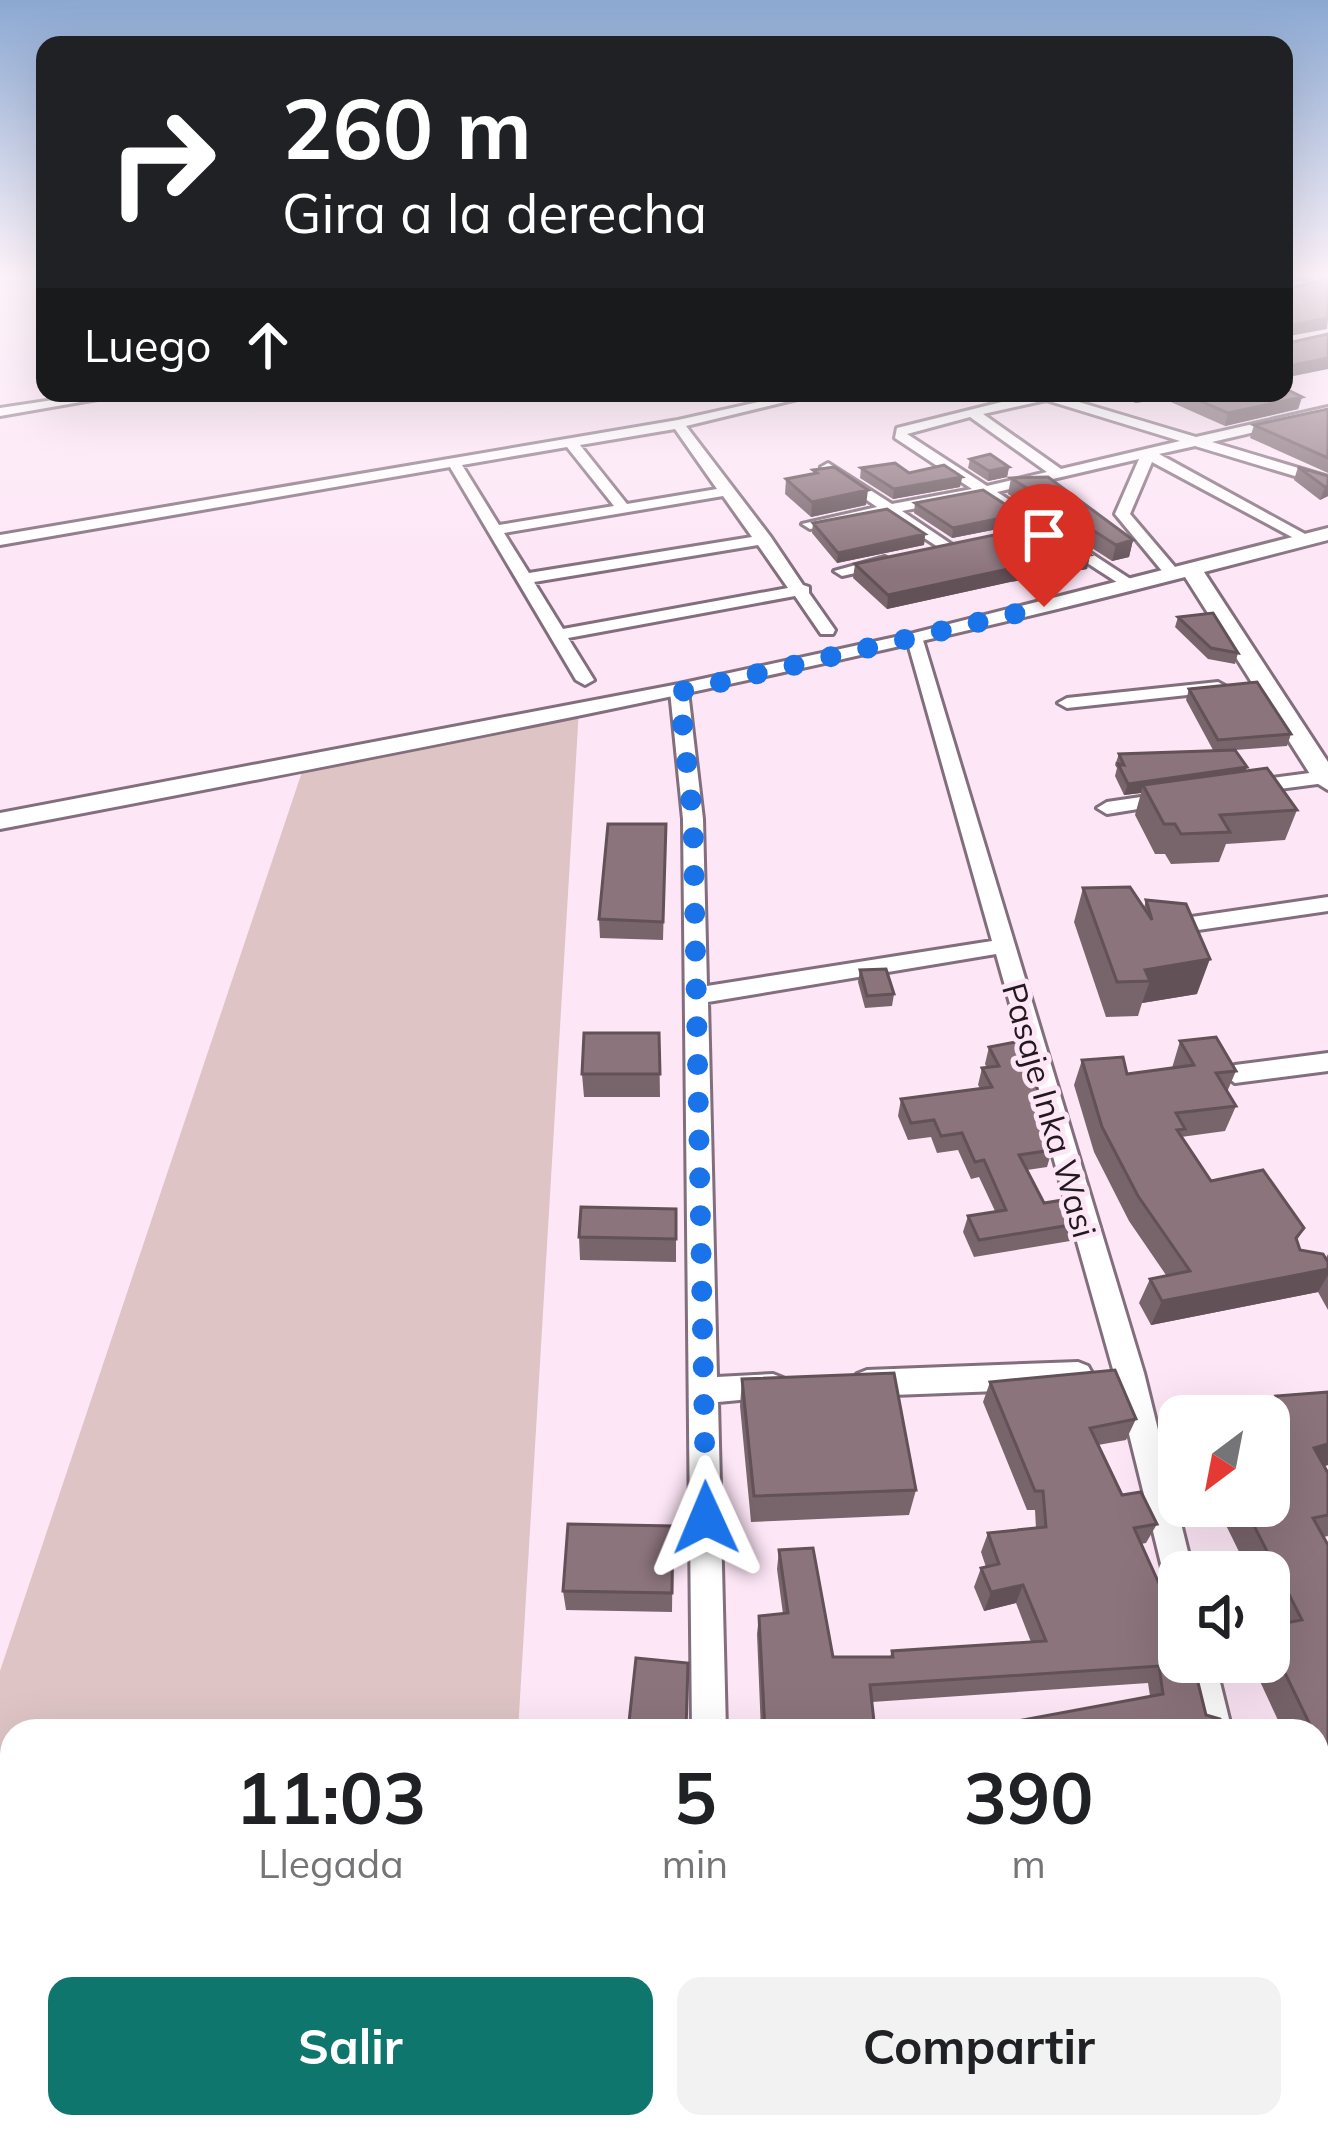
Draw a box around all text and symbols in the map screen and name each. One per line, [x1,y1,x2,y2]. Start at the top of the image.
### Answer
text: 260 m [282,75,532,180]
icon: right [84,84,240,240]
text: Gira a la derecha [282,179,707,247]
icon: ahead [235,312,301,378]
text: Luego [84,317,211,373]
pin [993,484,1095,607]
icon: arrive [1011,502,1077,568]
street label: Pasaje Inka Wasi [994,978,1106,1242]
north arrow [1158,1395,1290,1527]
map controls [1158,1395,1290,1683]
position arrow [643,1455,769,1581]
button: sound [1158,1551,1290,1683]
text: 11:03 [236,1752,426,1842]
text: 5 [673,1752,717,1842]
text: 390 [964,1752,1093,1842]
text: Llegada [258,1839,404,1888]
text: min [662,1839,728,1888]
text: m [1011,1839,1046,1888]
button: Salir [48,1977,653,2115]
button: Compartir [677,1977,1281,2115]

